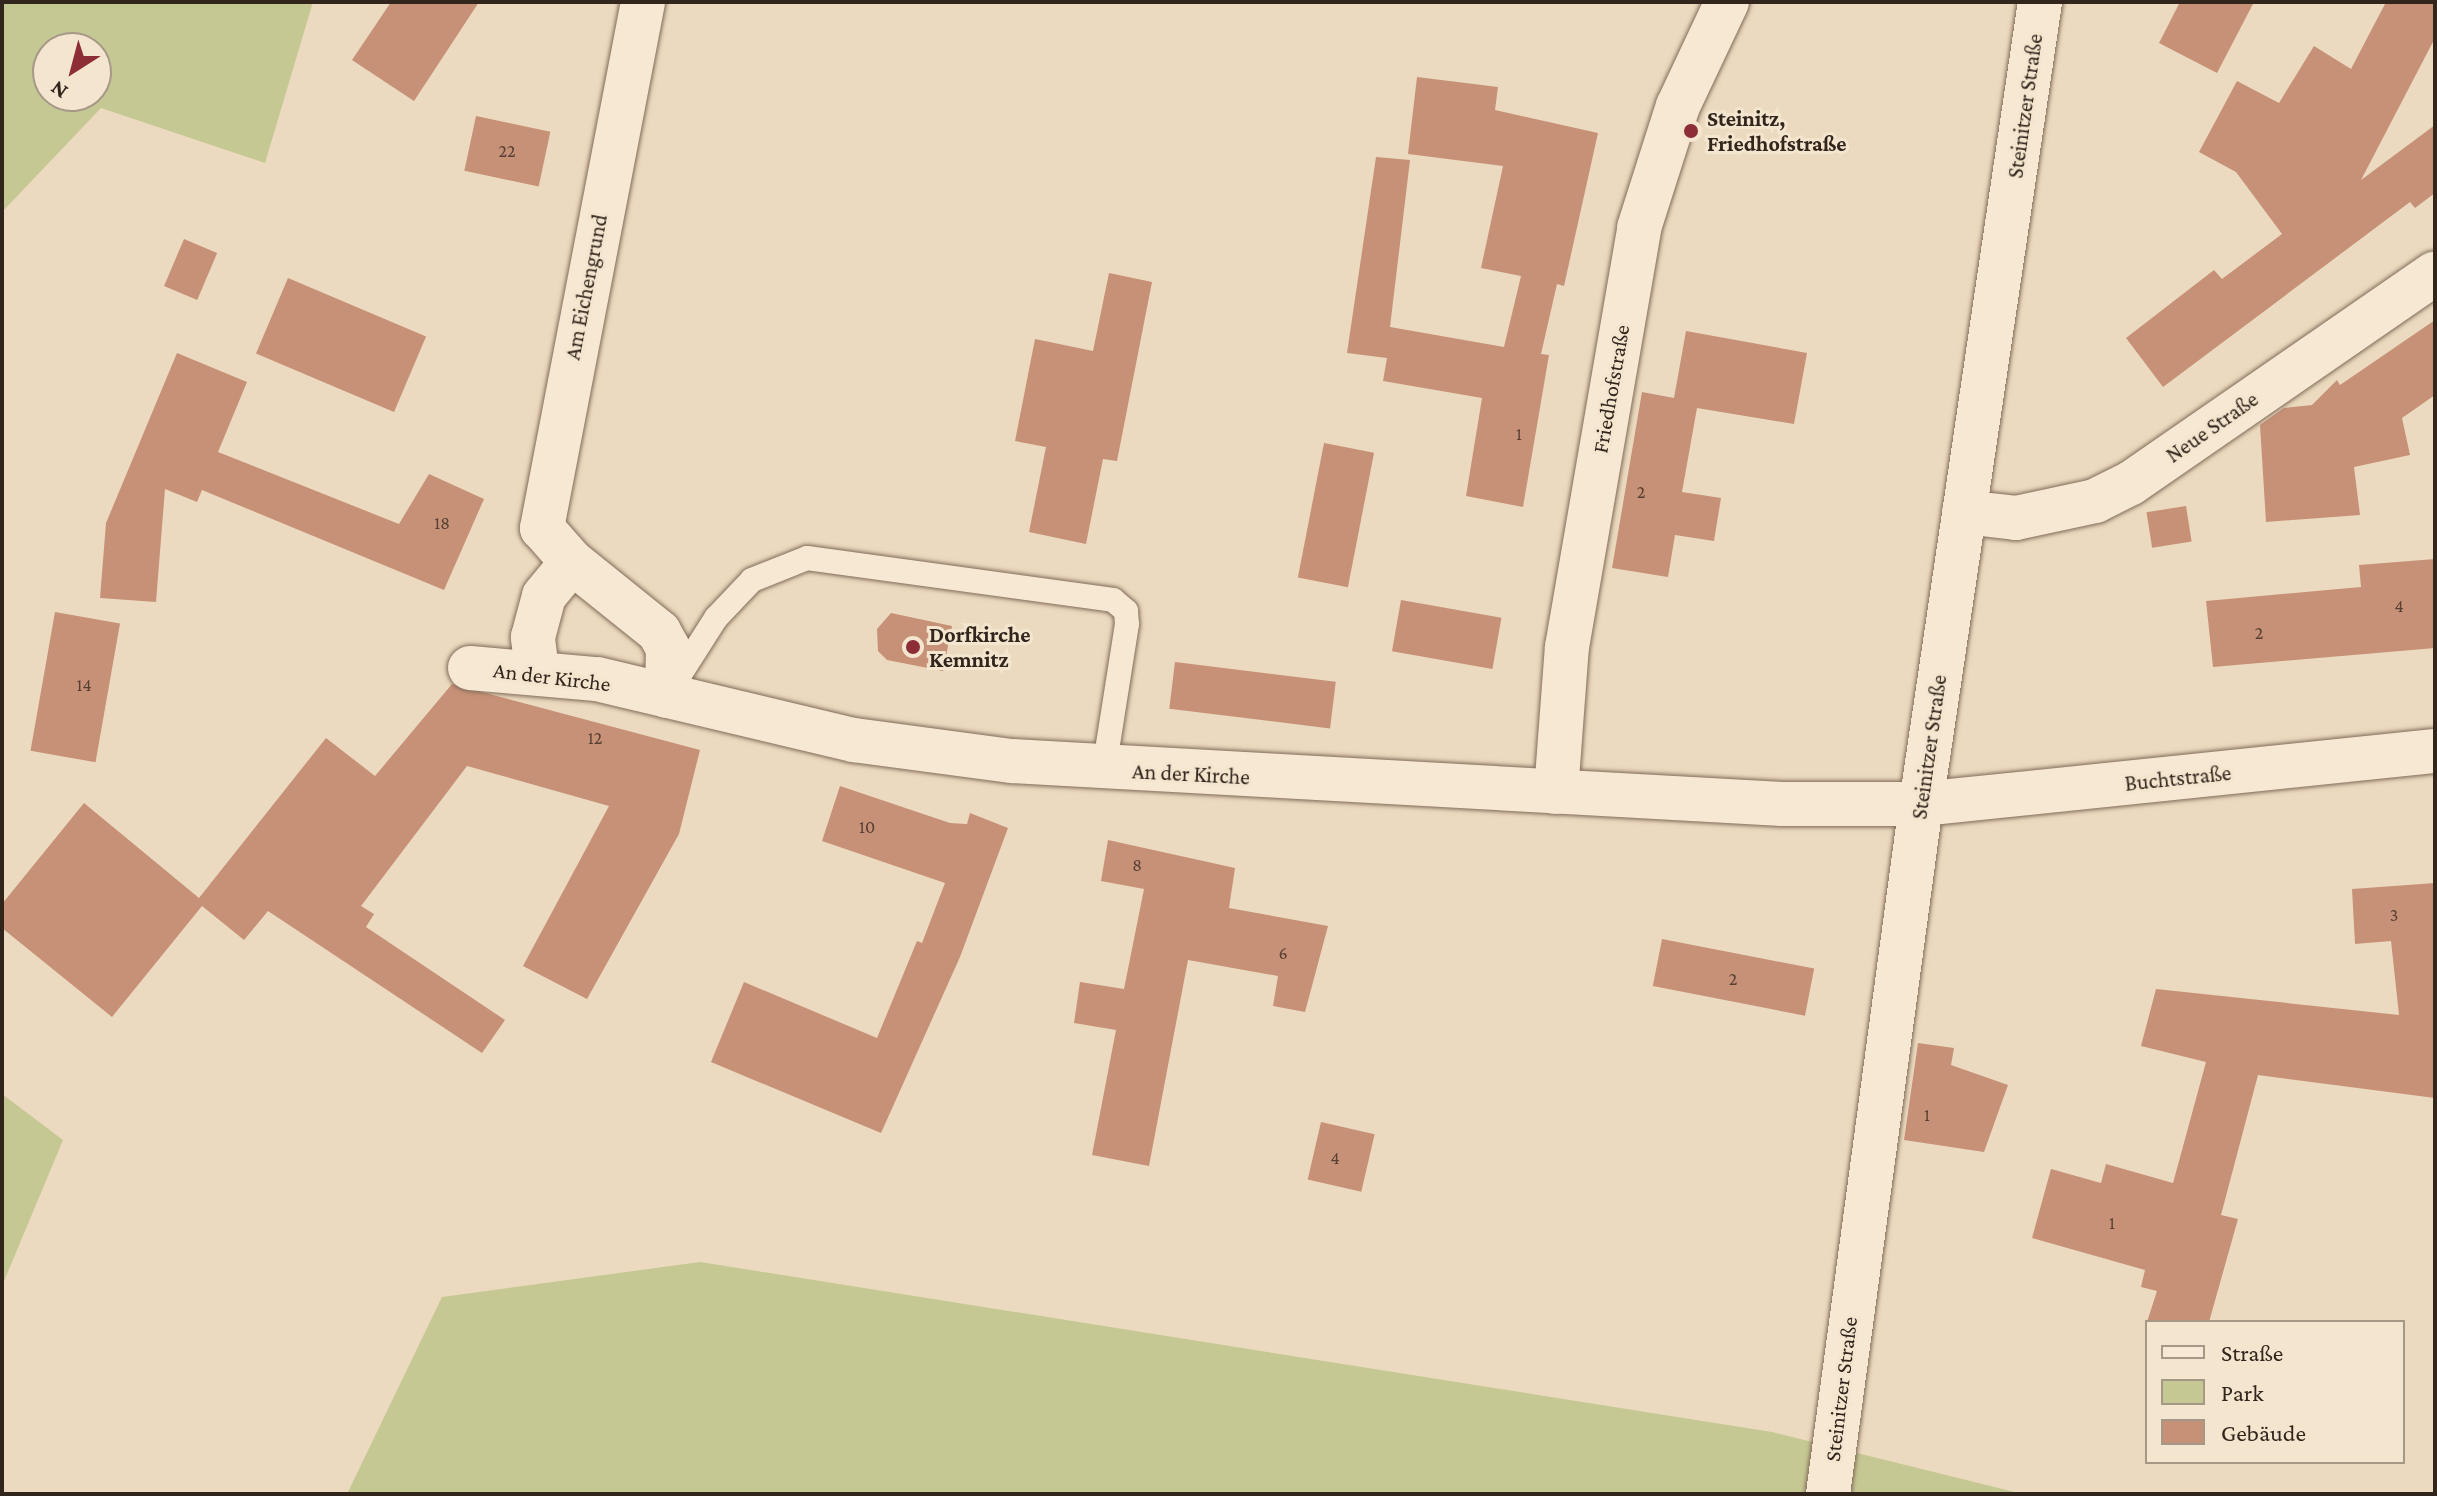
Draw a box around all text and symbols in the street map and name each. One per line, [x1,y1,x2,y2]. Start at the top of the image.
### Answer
north arrow [32,32,112,112]
street label: Steinitzer Straße [2002,32,2048,180]
text: N [45,76,72,105]
place label: Steinitz, Friedhofstraße [1707,105,1846,156]
marker: Steinitz, Friedhofstraße [1682,122,1700,140]
house number: 22 [498,140,516,162]
street label: Am Eichengrund [559,212,613,362]
street label: Friedhofstraße [1587,323,1635,455]
street label: Neue Straße [2161,386,2263,468]
house number: 1 [1516,423,1522,445]
house number: 2 [1637,481,1645,503]
house number: 18 [434,512,450,534]
house number: 4 [2394,595,2404,617]
place label: Dorfkirche Kemnitz [929,621,1031,672]
house number: 2 [2255,622,2263,644]
marker: Dorfkirche Kemnitz [904,638,922,656]
street label: An der Kirche [492,657,612,697]
street label: Steinitzer Straße [1906,673,1952,821]
house number: 14 [76,674,92,696]
house number: 12 [588,727,602,749]
street label: An der Kirche [1131,758,1251,790]
street label: Buchtstraße [2123,759,2233,797]
house number: 10 [859,816,875,838]
house number: 8 [1132,854,1142,876]
house number: 3 [2390,904,2398,926]
house number: 6 [1278,942,1288,964]
house number: 2 [1729,968,1737,990]
house number: 1 [1924,1104,1930,1126]
house number: 4 [1330,1147,1340,1169]
house number: 1 [2109,1212,2115,1234]
street label: Steinitzer Straße [1819,1315,1863,1463]
legend [2145,1320,2405,1464]
text: Straße [2221,1339,2283,1366]
text: Park [2221,1379,2264,1406]
text: Gebäude [2221,1419,2306,1446]

